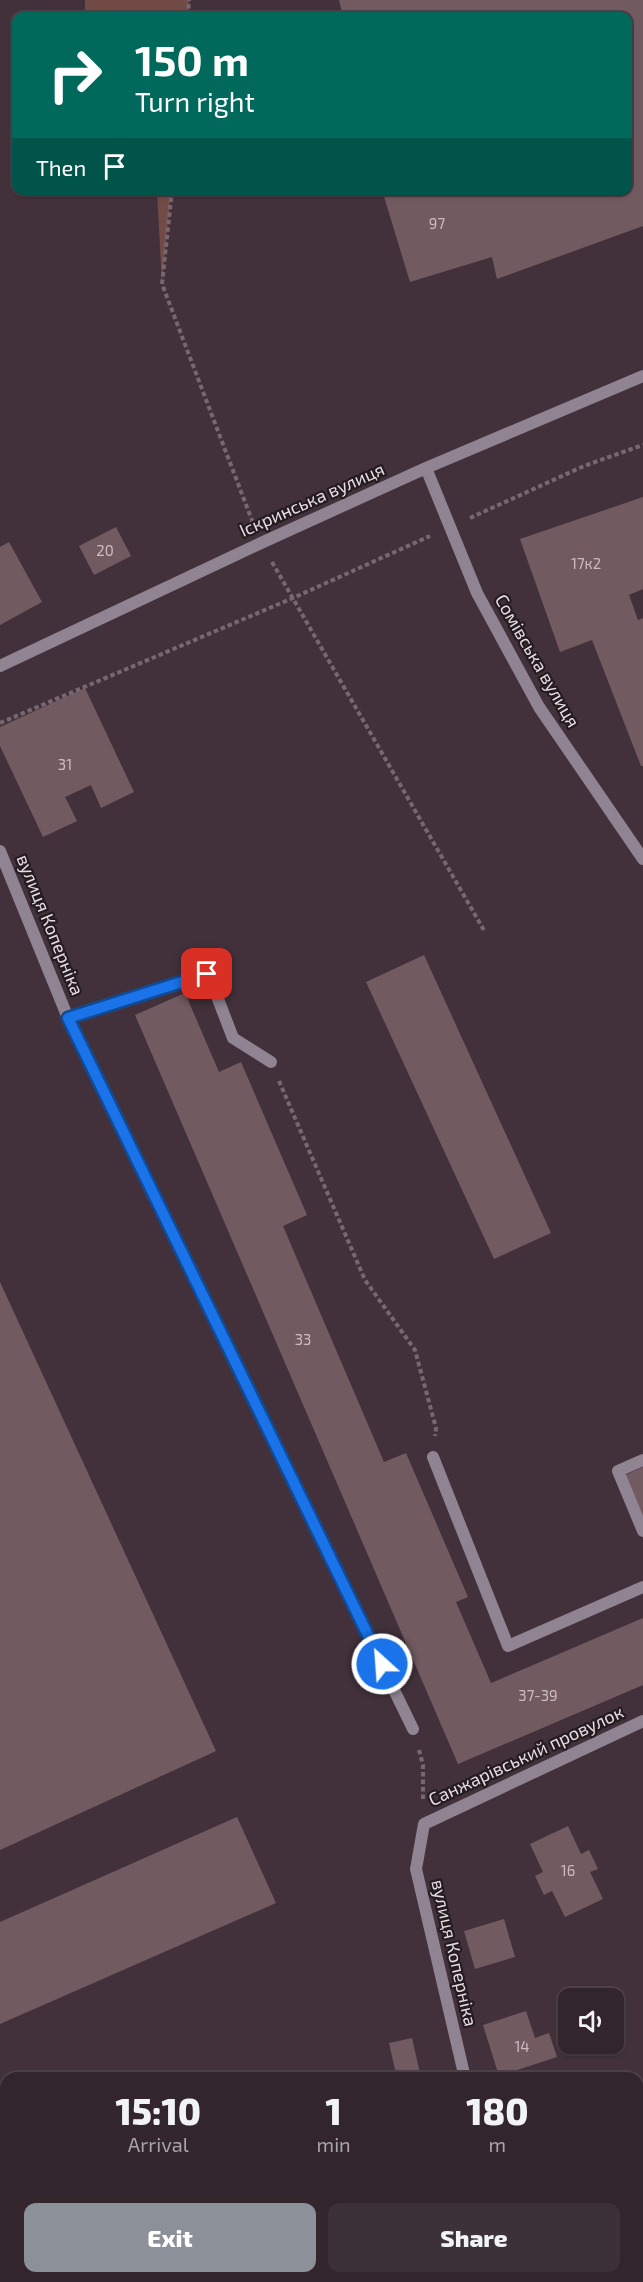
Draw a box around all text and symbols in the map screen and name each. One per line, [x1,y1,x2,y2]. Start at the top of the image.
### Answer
text: 150 m [135,34,249,84]
icon: right [36,36,114,114]
text: Turn right [135,85,255,117]
icon: arrive [98,150,131,183]
text: Then [36,154,86,180]
house number: 97 [429,214,445,232]
street label: Іскринська вулиця [236,457,388,541]
house number: 20 [96,541,114,559]
house number: 17к2 [571,554,601,572]
street label: Сомівська вулиця [491,590,585,731]
house number: 31 [58,755,72,773]
street label: вулиця Коперніка [13,851,89,998]
pin [181,948,232,999]
icon: arrive [190,957,223,990]
house number: 33 [295,1330,311,1348]
position arrow [350,1632,414,1696]
house number: 37-39 [518,1686,558,1704]
street label: Санжарівський провулок [425,1700,627,1810]
house number: 16 [561,1861,575,1879]
street label: вулиця Коперніка [427,1877,483,2028]
map controls [558,1988,624,2054]
button: sound [558,1988,624,2054]
house number: 14 [514,2037,530,2055]
text: 15:10 [116,2089,201,2132]
text: 1 [326,2089,342,2132]
text: 180 [466,2089,528,2132]
text: Arrival [128,2132,189,2156]
text: min [317,2132,351,2156]
text: m [489,2132,506,2156]
button: Exit [24,2203,316,2272]
button: Share [328,2203,620,2272]

